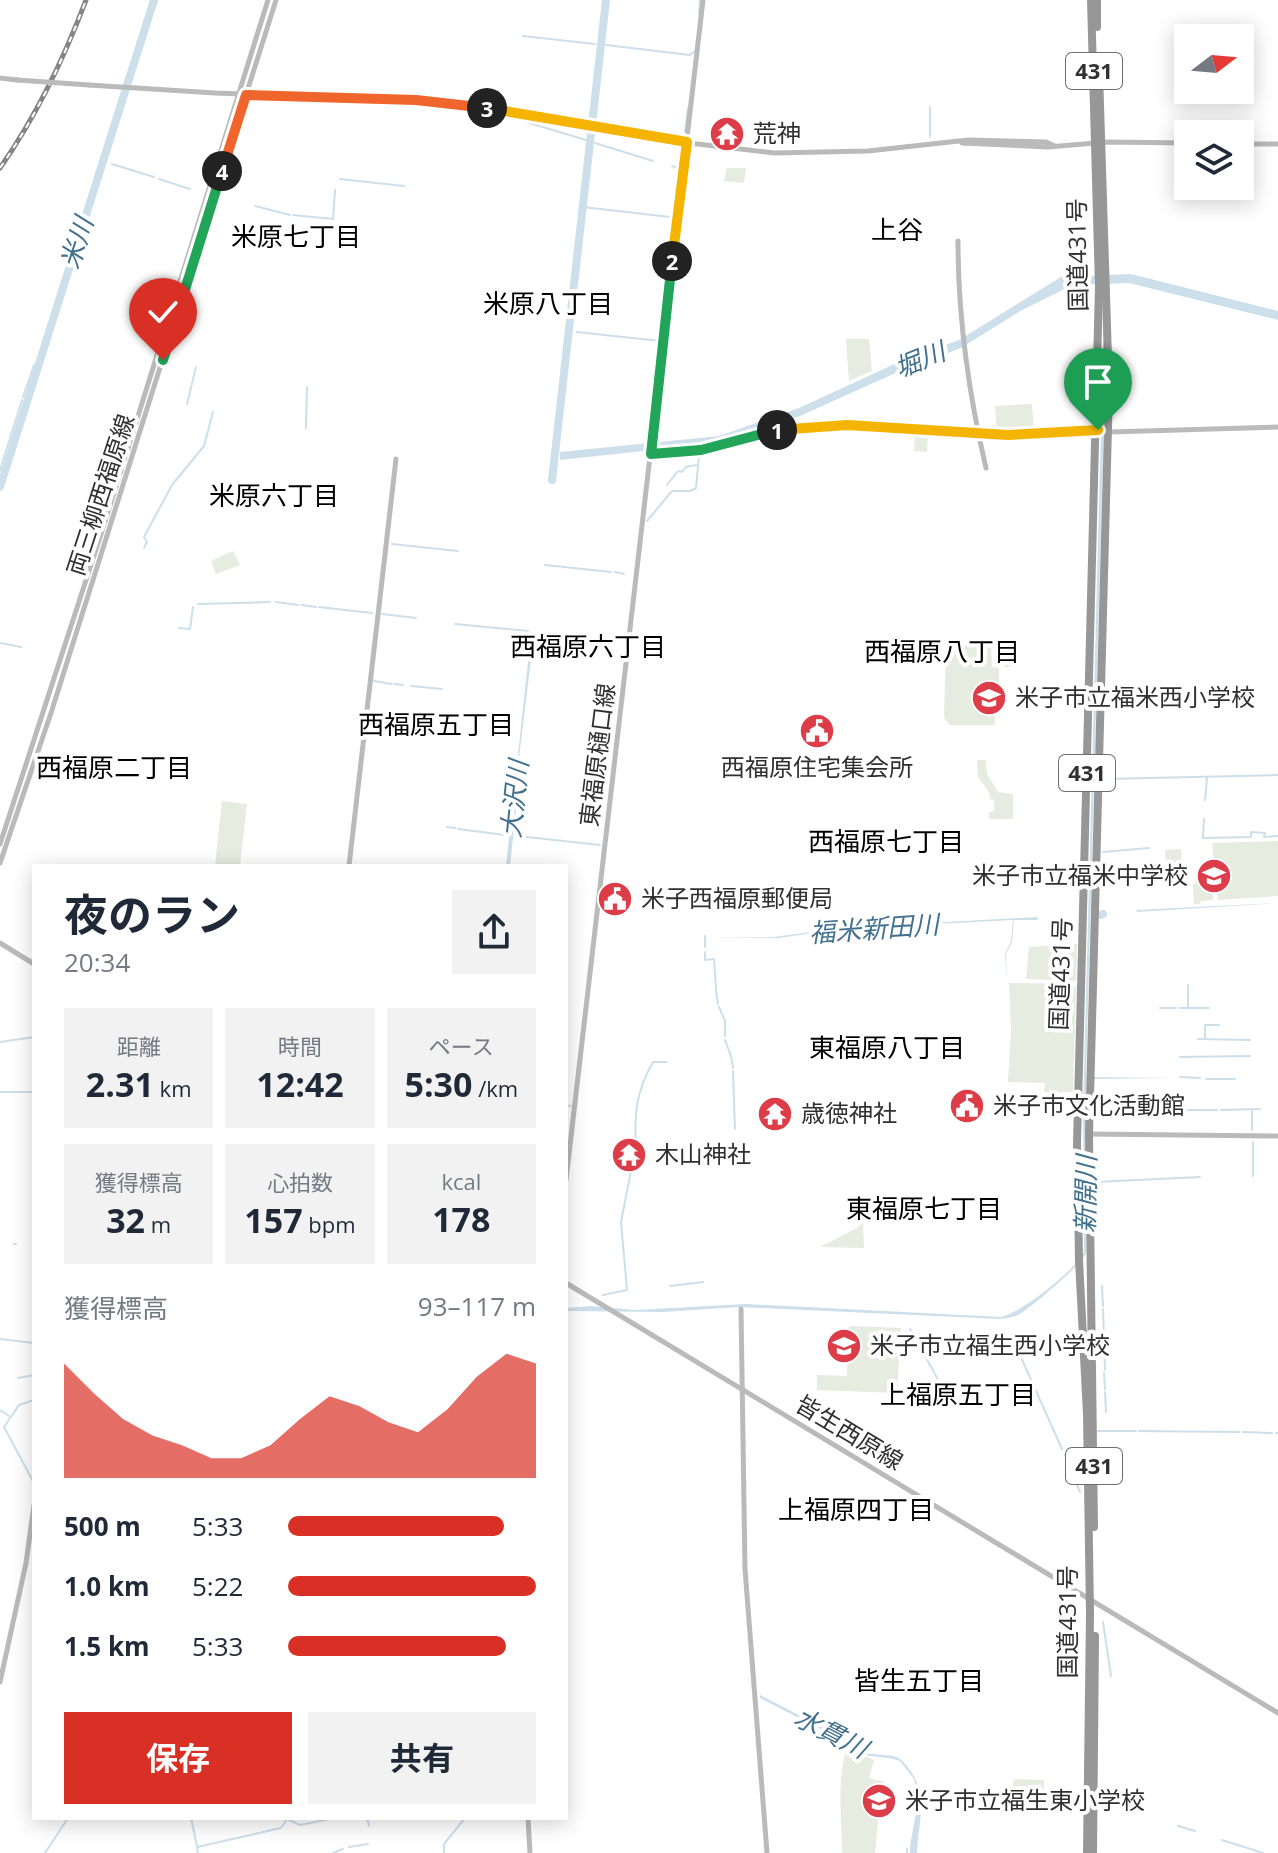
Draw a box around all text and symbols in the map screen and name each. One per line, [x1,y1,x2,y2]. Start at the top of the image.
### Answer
north arrow [1174,24,1254,104]
map controls [1174,24,1254,200]
road number: 431 [1066,53,1122,89]
pin: 3 [467,88,507,128]
text: 3 [481,93,493,123]
temple icon: 荒神 [708,115,746,153]
place label: 荒神 [753,116,801,149]
button: layers [1174,120,1254,200]
pin: 4 [202,151,242,191]
text: 4 [216,156,228,186]
street label: 国道431号 [1059,198,1094,312]
water label: 米川 [51,210,102,273]
district label: 上谷 [871,211,923,247]
district label: 米原七丁目 [231,218,361,254]
pin: 2 [652,241,692,281]
text: 2 [666,246,678,276]
pin [129,278,197,360]
district label: 米原八丁目 [483,285,613,321]
icon: check [141,290,185,334]
water label: 堀川 [889,332,953,386]
pin [1064,348,1132,430]
icon: arrive [1076,360,1120,404]
street label: 両三柳西福原線 [58,410,141,580]
pin: 1 [757,410,797,450]
text: 1 [771,415,783,445]
district label: 米原六丁目 [209,477,339,513]
district label: 西福原六丁目 [510,628,666,664]
district label: 西福原八丁目 [864,633,1020,669]
school or university icon: 米子市立福米西小学校 [970,679,1008,717]
place label: 米子市立福米西小学校 [1015,680,1255,713]
street label: 東福原樋口線 [571,681,622,828]
district label: 西福原五丁目 [358,706,514,742]
public building icon: 西福原住宅集会所 [798,712,836,750]
district label: 西福原二丁目 [36,749,192,785]
place label: 西福原住宅集会所 [721,750,913,783]
water label: 大沢川 [492,755,536,840]
road number: 431 [1059,755,1115,791]
district label: 西福原七丁目 [808,823,964,859]
school or university icon: 米子市立福米中学校 [1195,857,1233,895]
place label: 米子市立福米中学校 [972,858,1188,891]
public building icon: 米子西福原郵便局 [596,880,634,918]
place label: 米子西福原郵便局 [641,881,833,914]
text: 夜のラン [64,884,240,944]
button: share [452,890,536,974]
water label: 福米新田川 [808,905,943,950]
street label: 国道431号 [1041,917,1078,1031]
text: 20:34 [64,944,130,980]
district label: 東福原八丁目 [809,1029,965,1065]
text: 距離 [117,1031,161,1061]
text: 時間 [278,1031,322,1061]
text: ペース [429,1031,494,1061]
text: 2.31 [86,1061,154,1107]
text: 12:42 [256,1061,344,1107]
text: 5:30 [404,1061,472,1107]
text: km [154,1073,192,1103]
text: /km [472,1073,518,1103]
public building icon: 米子市文化活動館 [948,1087,986,1125]
place label: 米子市文化活動館 [993,1088,1185,1121]
temple icon: 歳徳神社 [756,1095,794,1133]
place label: 歳徳神社 [801,1096,897,1129]
temple icon: 木山神社 [610,1136,648,1174]
place label: 木山神社 [655,1137,751,1170]
water label: 新開川 [1066,1152,1104,1233]
text: kcal [441,1166,481,1196]
text: 獲得標高 [95,1167,183,1197]
text: 心拍数 [267,1167,333,1197]
district label: 東福原七丁目 [846,1190,1002,1226]
text: 178 [432,1196,490,1242]
text: 32 [106,1197,145,1243]
text: 157 [244,1197,303,1243]
text: m [145,1209,171,1239]
text: bpm [303,1209,356,1239]
text: 93–117 m [418,1288,536,1324]
text: 獲得標高 [64,1290,168,1326]
school or university icon: 米子市立福生西小学校 [825,1327,863,1365]
place label: 米子市立福生西小学校 [870,1328,1110,1361]
district label: 上福原五丁目 [880,1376,1036,1412]
street label: 皆生西原線 [790,1387,910,1477]
road number: 431 [1066,1448,1122,1484]
district label: 上福原四丁目 [778,1491,934,1527]
text: 500 m [64,1508,141,1544]
text: 5:33 [192,1508,243,1544]
street label: 国道431号 [1050,1565,1083,1679]
text: 1.0 km [64,1568,150,1604]
text: 5:22 [192,1568,243,1604]
text: 1.5 km [64,1628,150,1664]
text: 5:33 [192,1628,243,1664]
district label: 皆生五丁目 [854,1662,984,1698]
water label: 水貫川 [789,1698,877,1767]
button: 保存 [64,1712,292,1804]
button: 共有 [308,1712,536,1804]
school or university icon: 米子市立福生東小学校 [860,1782,898,1820]
place label: 米子市立福生東小学校 [905,1783,1145,1816]

